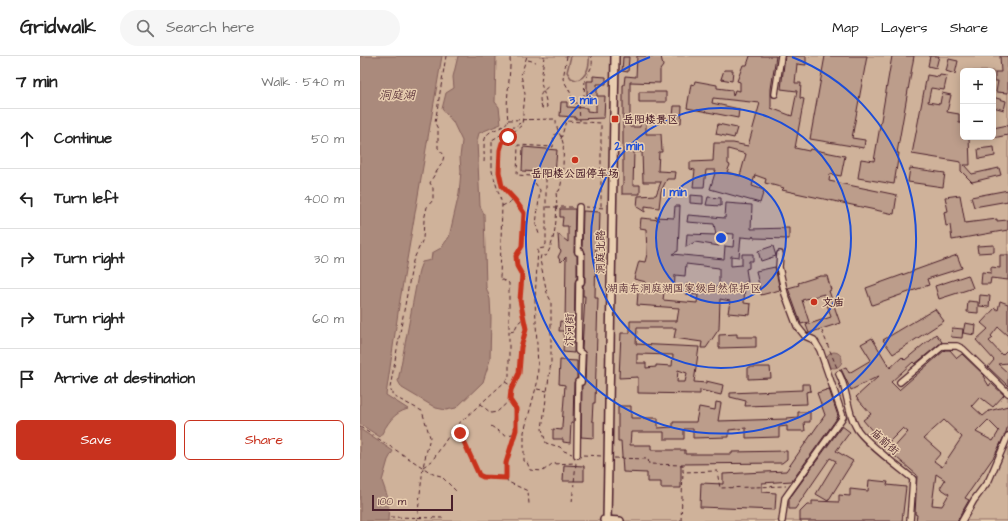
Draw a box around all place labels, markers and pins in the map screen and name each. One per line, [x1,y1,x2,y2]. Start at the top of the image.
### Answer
place label: 岳阳楼景区 [623,112,678,127]
marker: 岳阳楼景区 [610,114,620,124]
marker: 岳阳楼公园停车场 [570,155,580,165]
place label: 岳阳楼公园停车场 [531,166,619,181]
centre of rings [714,231,728,245]
place label: 文庙 [822,295,844,310]
marker: 文庙 [809,297,819,307]

